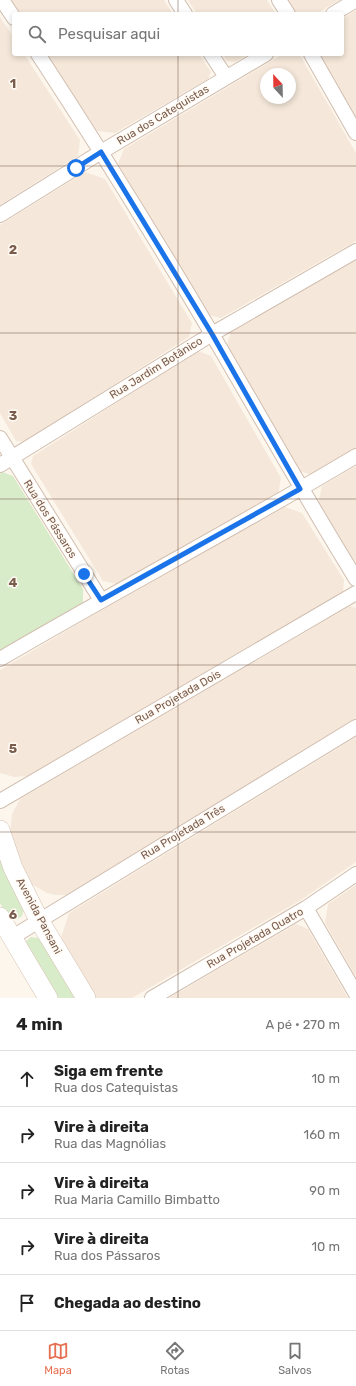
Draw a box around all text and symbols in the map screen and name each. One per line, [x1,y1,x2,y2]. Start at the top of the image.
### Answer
search box [12,12,344,56]
icon: search [26,23,48,45]
text: Pesquisar aqui [58,25,160,43]
north arrow [260,68,296,104]
text: 1 [10,76,16,91]
street label: Rua dos Catequistas [115,82,212,148]
route start [67,159,85,177]
text: 2 [9,242,17,257]
street label: Rua Jardim Botânico [107,334,205,402]
text: 3 [9,408,18,423]
street label: Rua dos Pássaros [21,477,80,561]
route end [75,565,93,583]
text: 4 [9,575,18,590]
street label: Rua Projetada Dois [133,667,224,727]
text: 5 [9,741,17,756]
street label: Rua Projetada Três [139,802,228,862]
street label: Avenida Pansani [13,876,65,956]
street label: Rua Projetada Quatro [204,905,306,971]
text: 6 [9,907,18,922]
text: 4 min [16,1014,63,1034]
text: A pé · 270 m [265,1017,340,1032]
text: Siga em frente [54,1062,163,1080]
icon: ahead [16,1068,38,1090]
text: 10 m [311,1071,340,1086]
text: Rua dos Catequistas [54,1080,178,1095]
text: Vire à direita [54,1118,149,1136]
icon: right [16,1124,38,1146]
text: 160 m [304,1127,340,1142]
text: Rua das Magnólias [54,1136,166,1151]
text: Vire à direita [54,1174,149,1192]
icon: right [16,1180,38,1202]
text: 90 m [309,1183,340,1198]
text: Rua Maria Camillo Bimbatto [54,1192,220,1207]
text: Vire à direita [54,1230,149,1248]
icon: right [16,1236,38,1258]
text: 10 m [311,1239,340,1254]
text: Rua dos Pássaros [54,1248,160,1263]
icon: arrive [16,1292,38,1314]
text: Chegada ao destino [54,1294,201,1312]
tab: Mapa [44,1340,72,1377]
tab: Rotas [160,1340,190,1377]
tab: Salvos [278,1340,312,1377]

